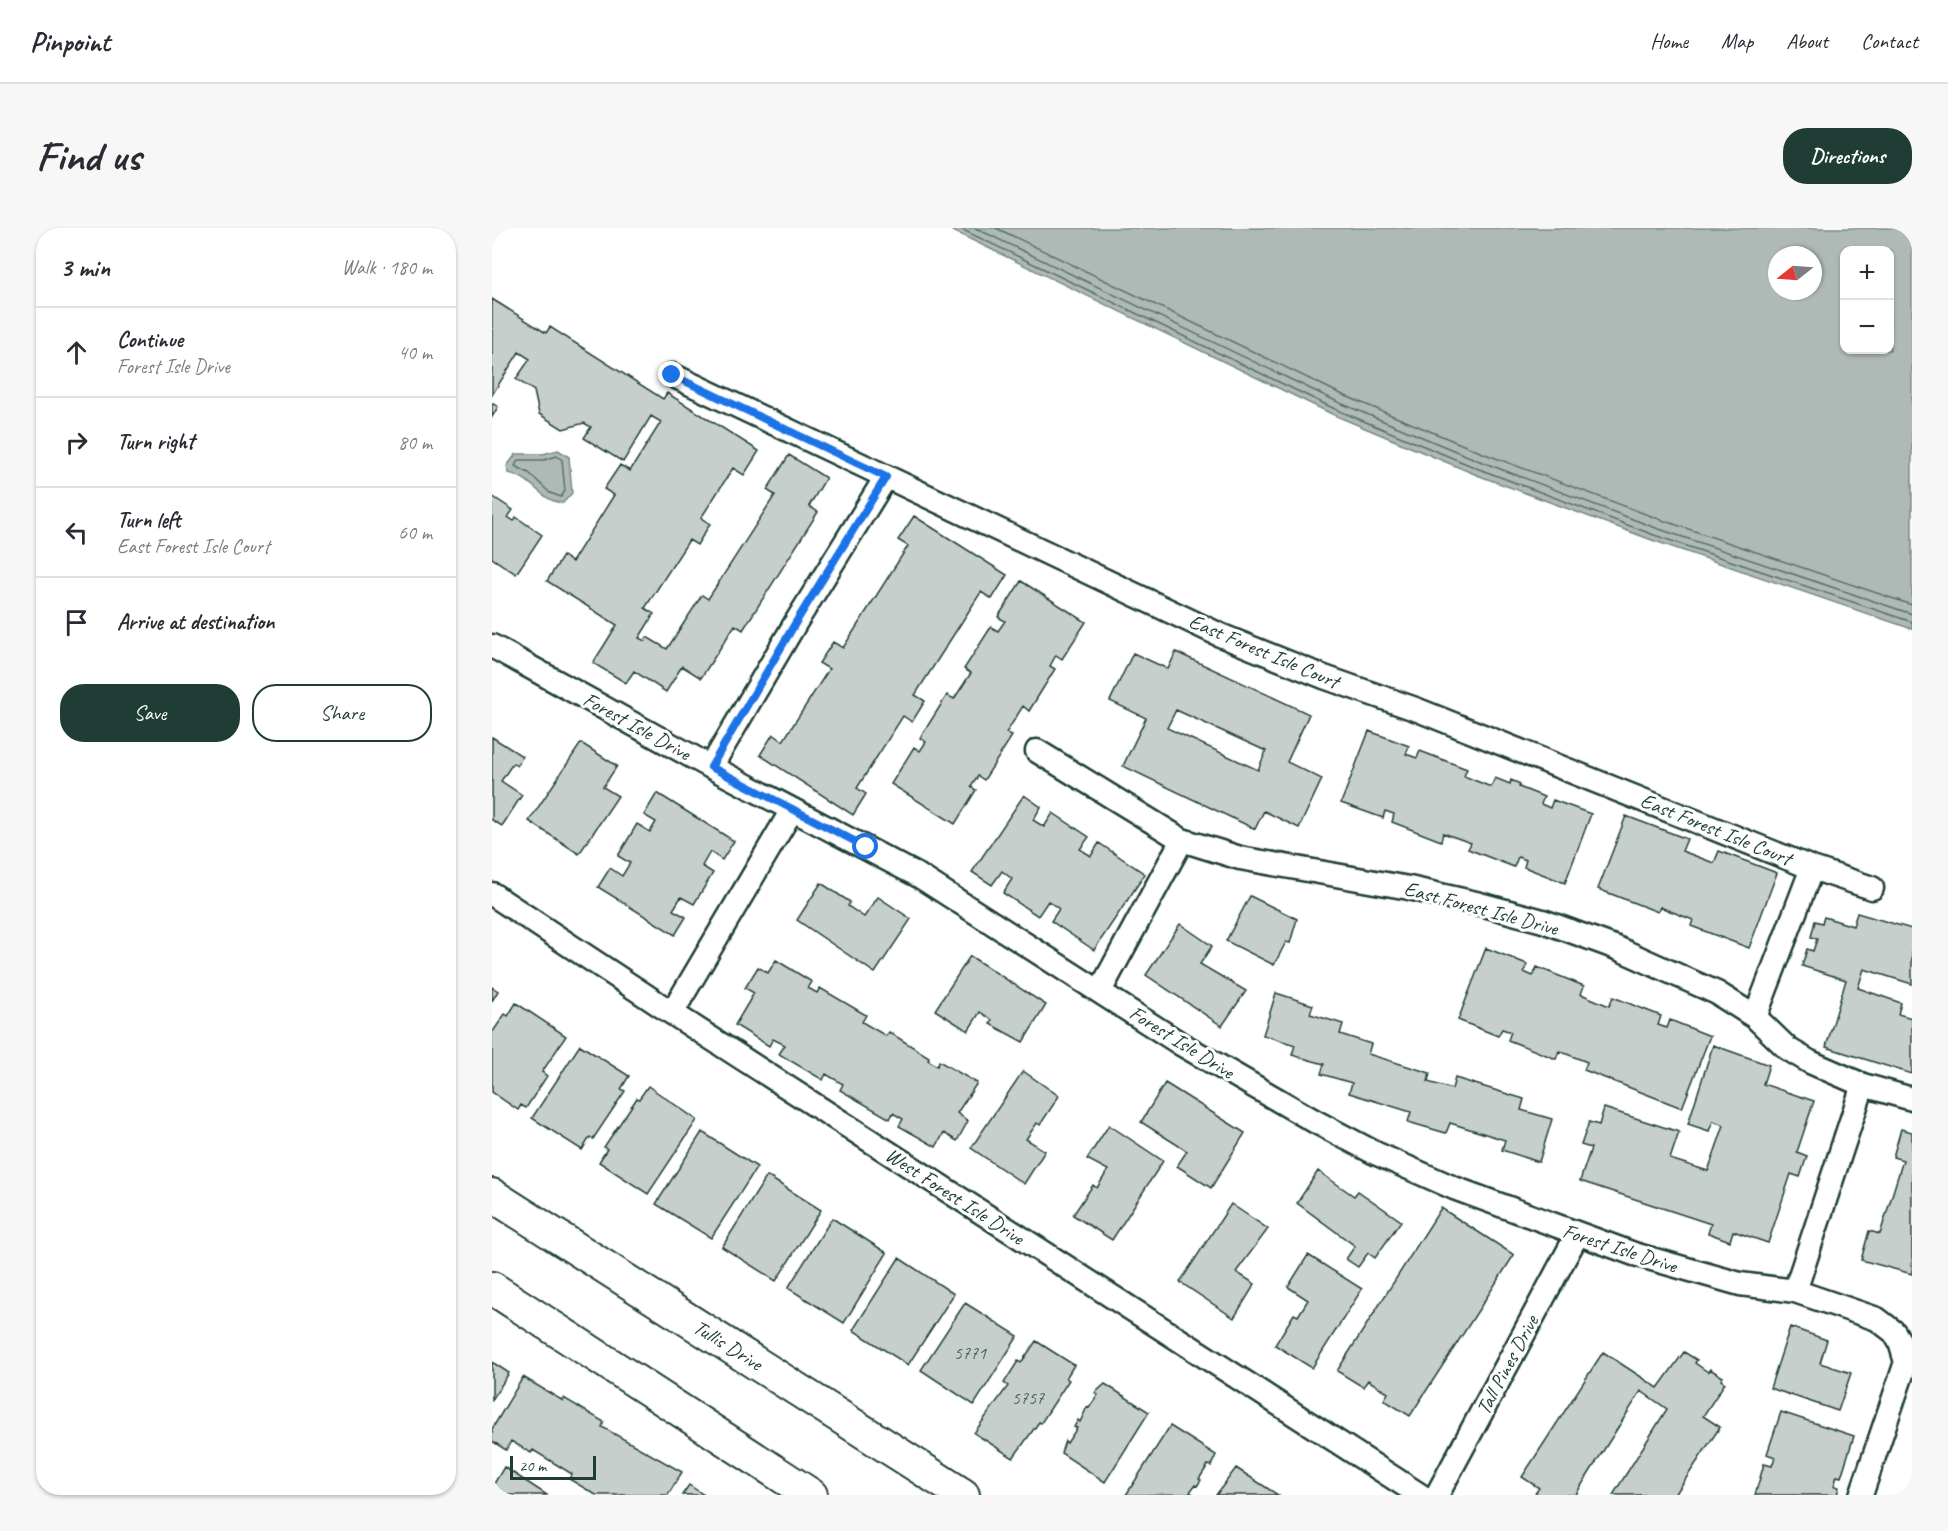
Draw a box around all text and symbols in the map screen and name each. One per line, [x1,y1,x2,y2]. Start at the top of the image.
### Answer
text: Pinpoint [30,24,110,59]
text: Home [1650,28,1688,54]
text: Map [1721,28,1753,54]
text: About [1786,28,1828,54]
text: Contact [1861,28,1918,54]
button: Directions [1783,128,1912,184]
text: Find us [36,130,141,183]
north arrow [1768,246,1822,300]
map controls [1840,246,1894,354]
button: + [1840,246,1894,300]
text: 3 min [60,251,110,284]
text: Walk · 180 m [342,255,432,280]
button: − [1840,300,1894,354]
text: Continue [117,326,183,354]
icon: ahead [60,336,93,369]
text: 40 m [398,340,432,365]
text: Forest Isle Drive [117,354,230,379]
route end [658,361,684,387]
icon: right [60,426,93,459]
text: Turn right [117,428,194,456]
text: 80 m [398,430,432,455]
text: Turn left [117,506,181,534]
icon: left [60,516,93,549]
text: 60 m [398,520,432,545]
text: East Forest Isle Court [117,534,270,559]
icon: arrive [60,606,93,639]
text: Arrive at destination [117,608,274,636]
street label: East Forest Isle Court [1185,608,1346,695]
button: Save [60,684,240,742]
button: Share [252,684,432,742]
street label: Forest Isle Drive [579,686,696,767]
street label: East Forest Isle Court [1637,787,1798,872]
route start [852,833,878,859]
street label: East Forest Isle Drive [1401,875,1562,941]
street label: Forest Isle Drive [1125,1000,1240,1085]
street label: West Forest Isle Drive [881,1141,1030,1251]
street label: Forest Isle Drive [1560,1217,1681,1279]
street label: Tall Pines Drive [1470,1310,1545,1419]
street label: Tullis Drive [689,1314,769,1377]
house number: 5771 [954,1342,987,1364]
house number: 5757 [1012,1387,1045,1409]
scale bar [510,1453,596,1480]
text: 20 m [519,1456,546,1476]

